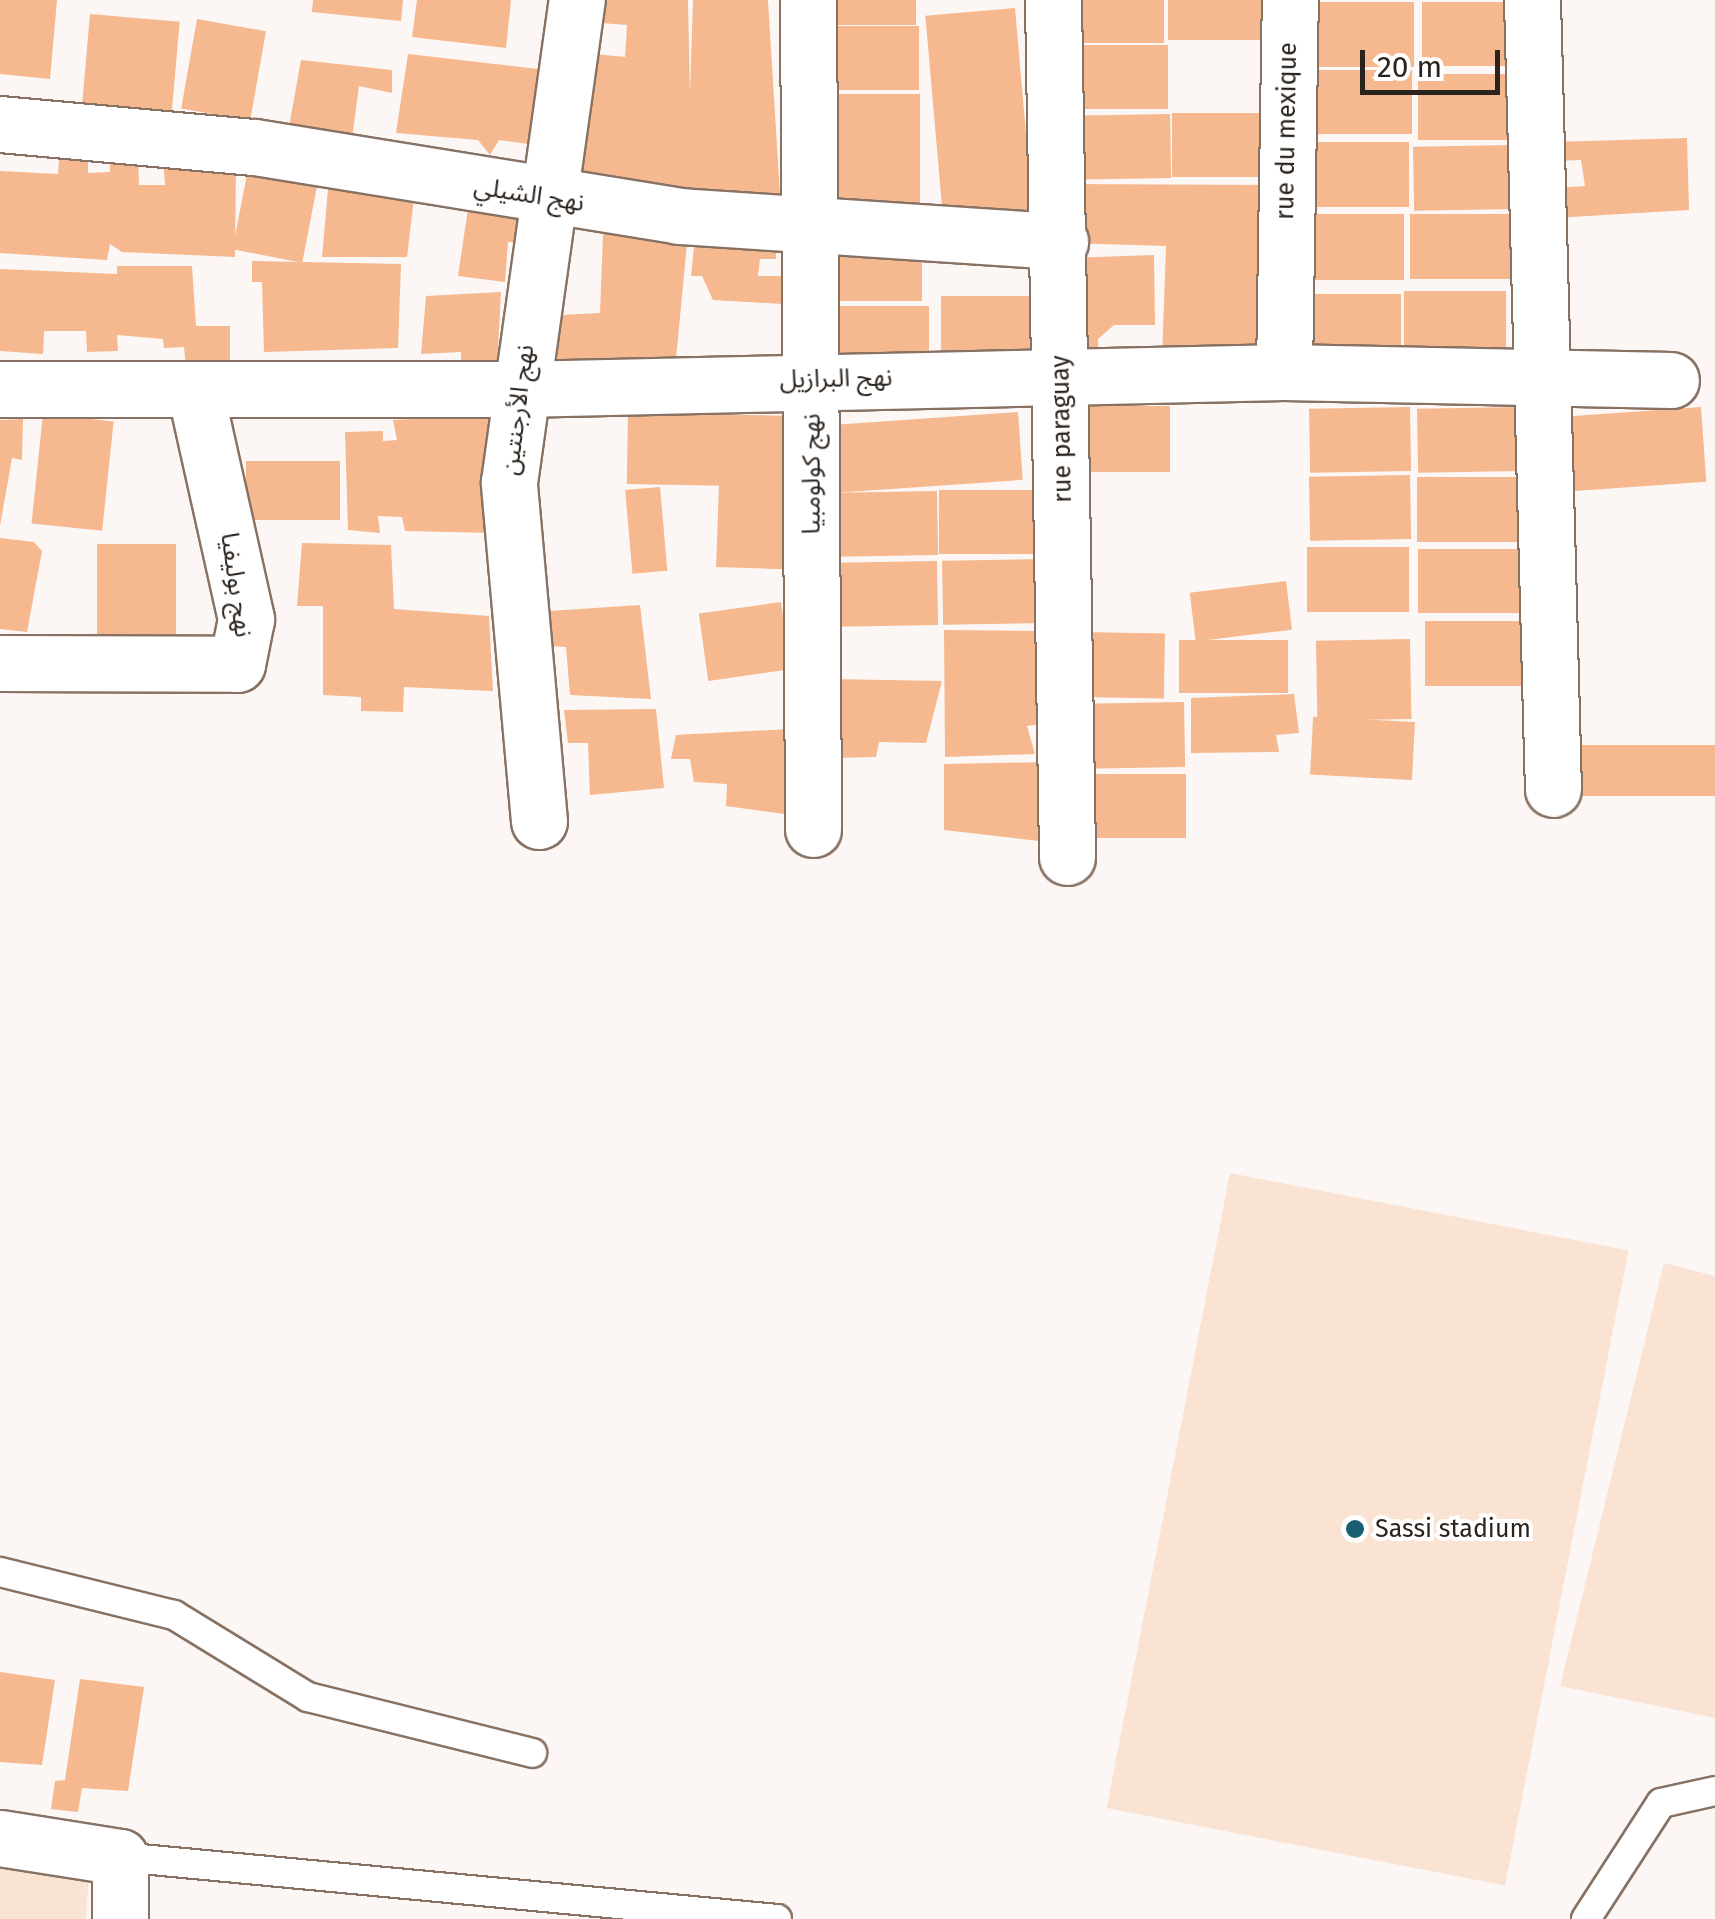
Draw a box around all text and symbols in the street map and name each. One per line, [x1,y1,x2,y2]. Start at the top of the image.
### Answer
scale bar [1365,30,1505,92]
street label: rue du mexique [1270,42,1304,220]
text: 20 m [1377,49,1442,85]
street label: نهج الشيلي [472,171,586,219]
street label: نهج الأرجنتين [495,343,541,477]
street label: rue paraguay [1046,355,1078,503]
street label: نهج البرازيل [779,363,893,395]
street label: نهج كولومبيا [797,414,827,534]
street label: نهج بوليفيا [214,531,258,639]
place label: Sassi stadium [1375,1514,1531,1544]
marker: Sassi stadium [1344,1518,1366,1540]

